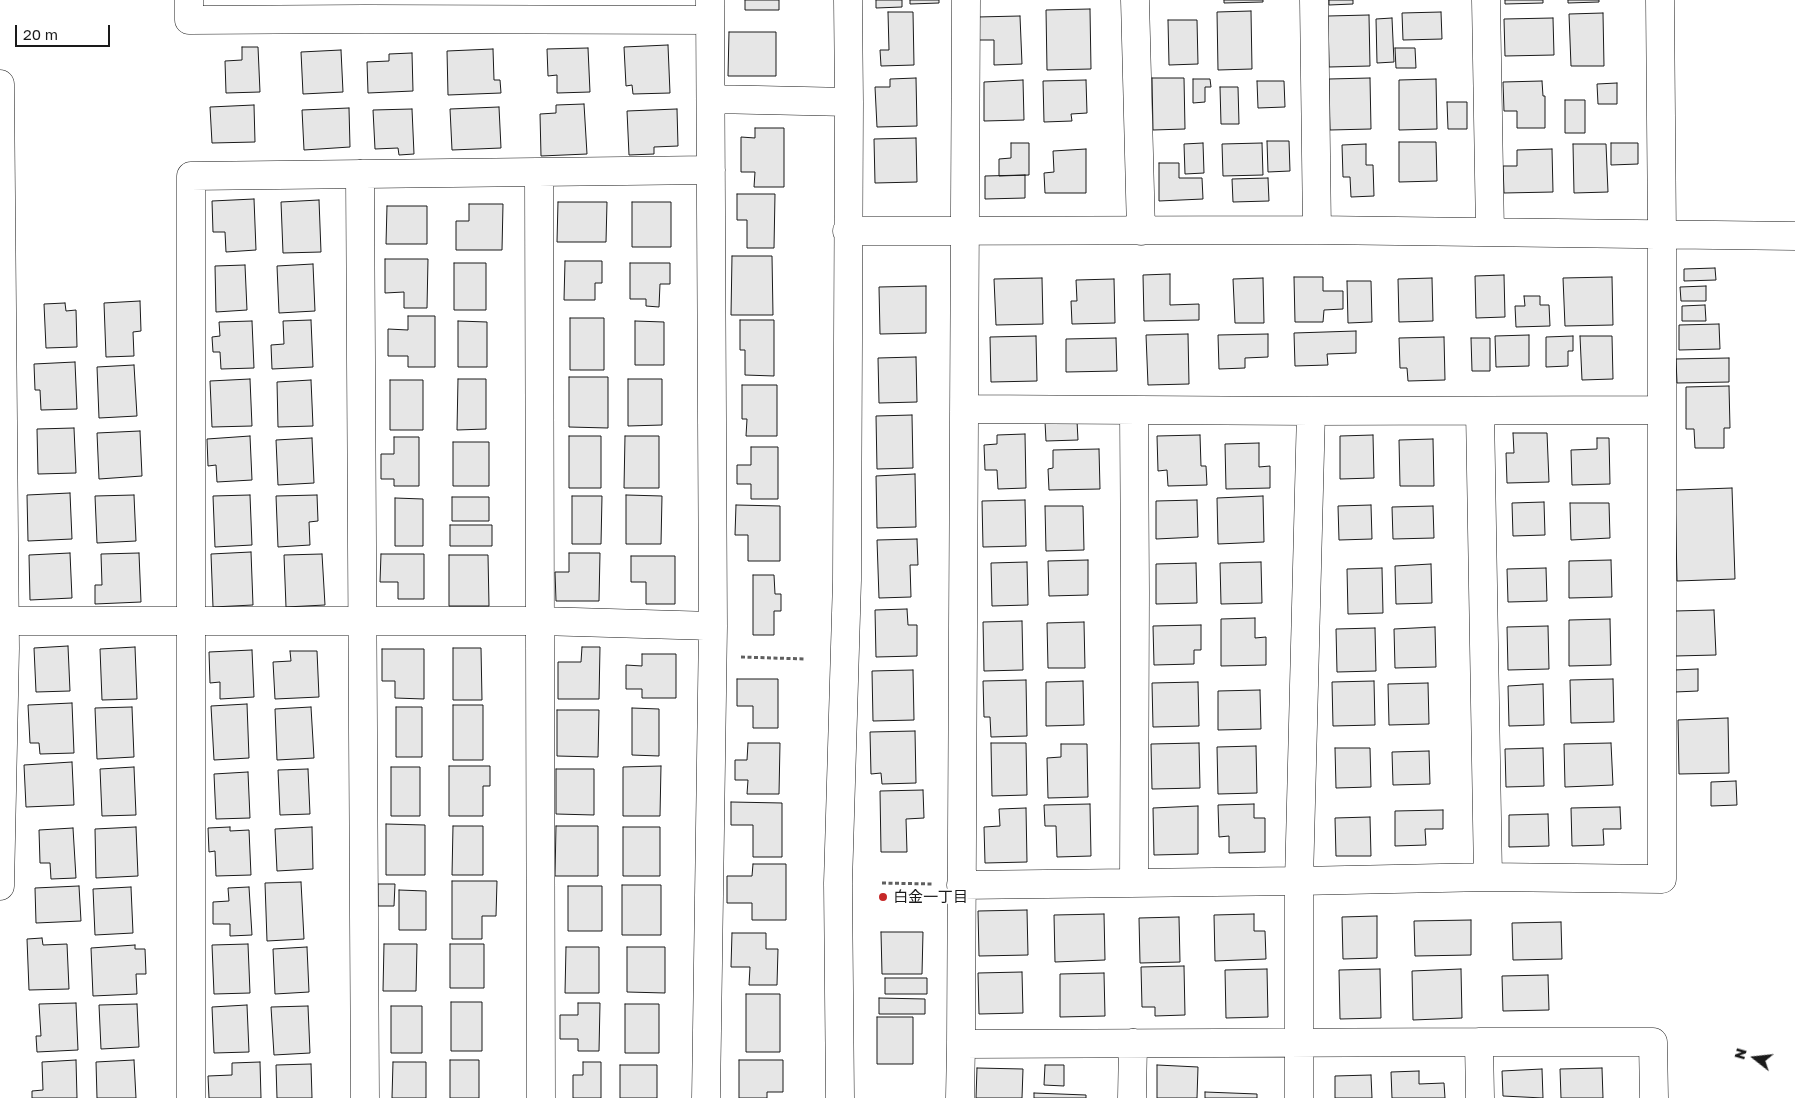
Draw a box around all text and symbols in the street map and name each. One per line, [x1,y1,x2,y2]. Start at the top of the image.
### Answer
scale bar [18,15,112,47]
text: 20 m [23,25,58,43]
place label: 白金一丁目 [893,888,968,906]
marker: 白金一丁目 [877,891,889,903]
north arrow [1730,1033,1780,1083]
text: N [1730,1046,1750,1061]

